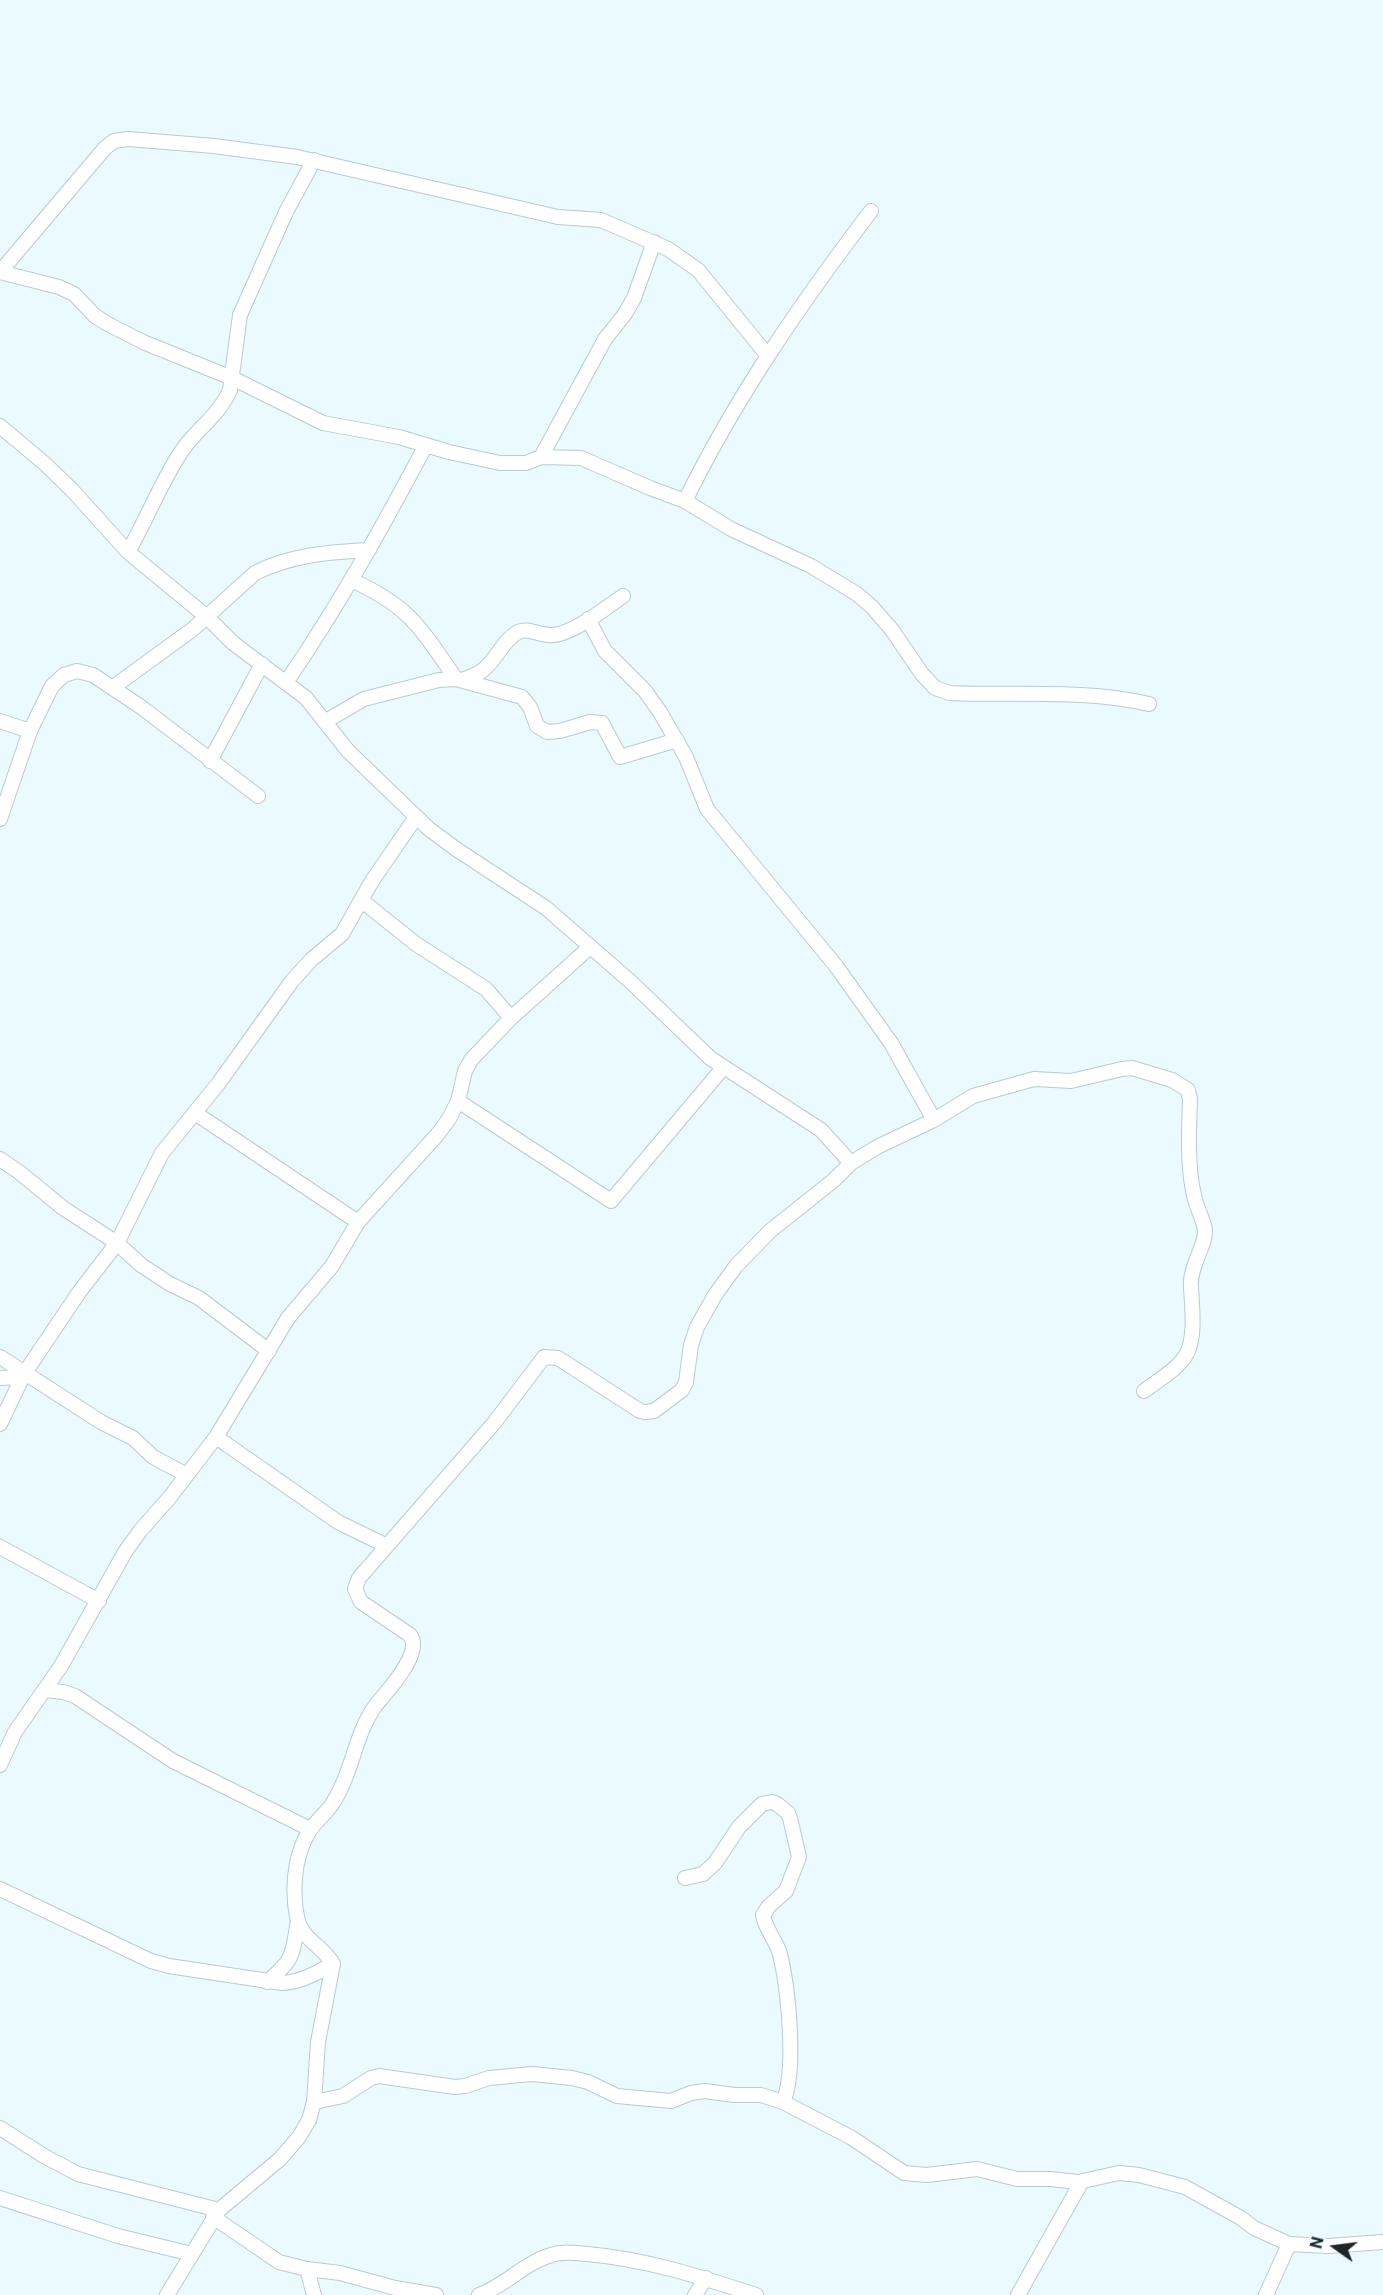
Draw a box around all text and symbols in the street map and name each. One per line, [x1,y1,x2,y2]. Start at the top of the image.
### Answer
north arrow [1305,2217,1365,2277]
text: N [1306,2235,1328,2250]

